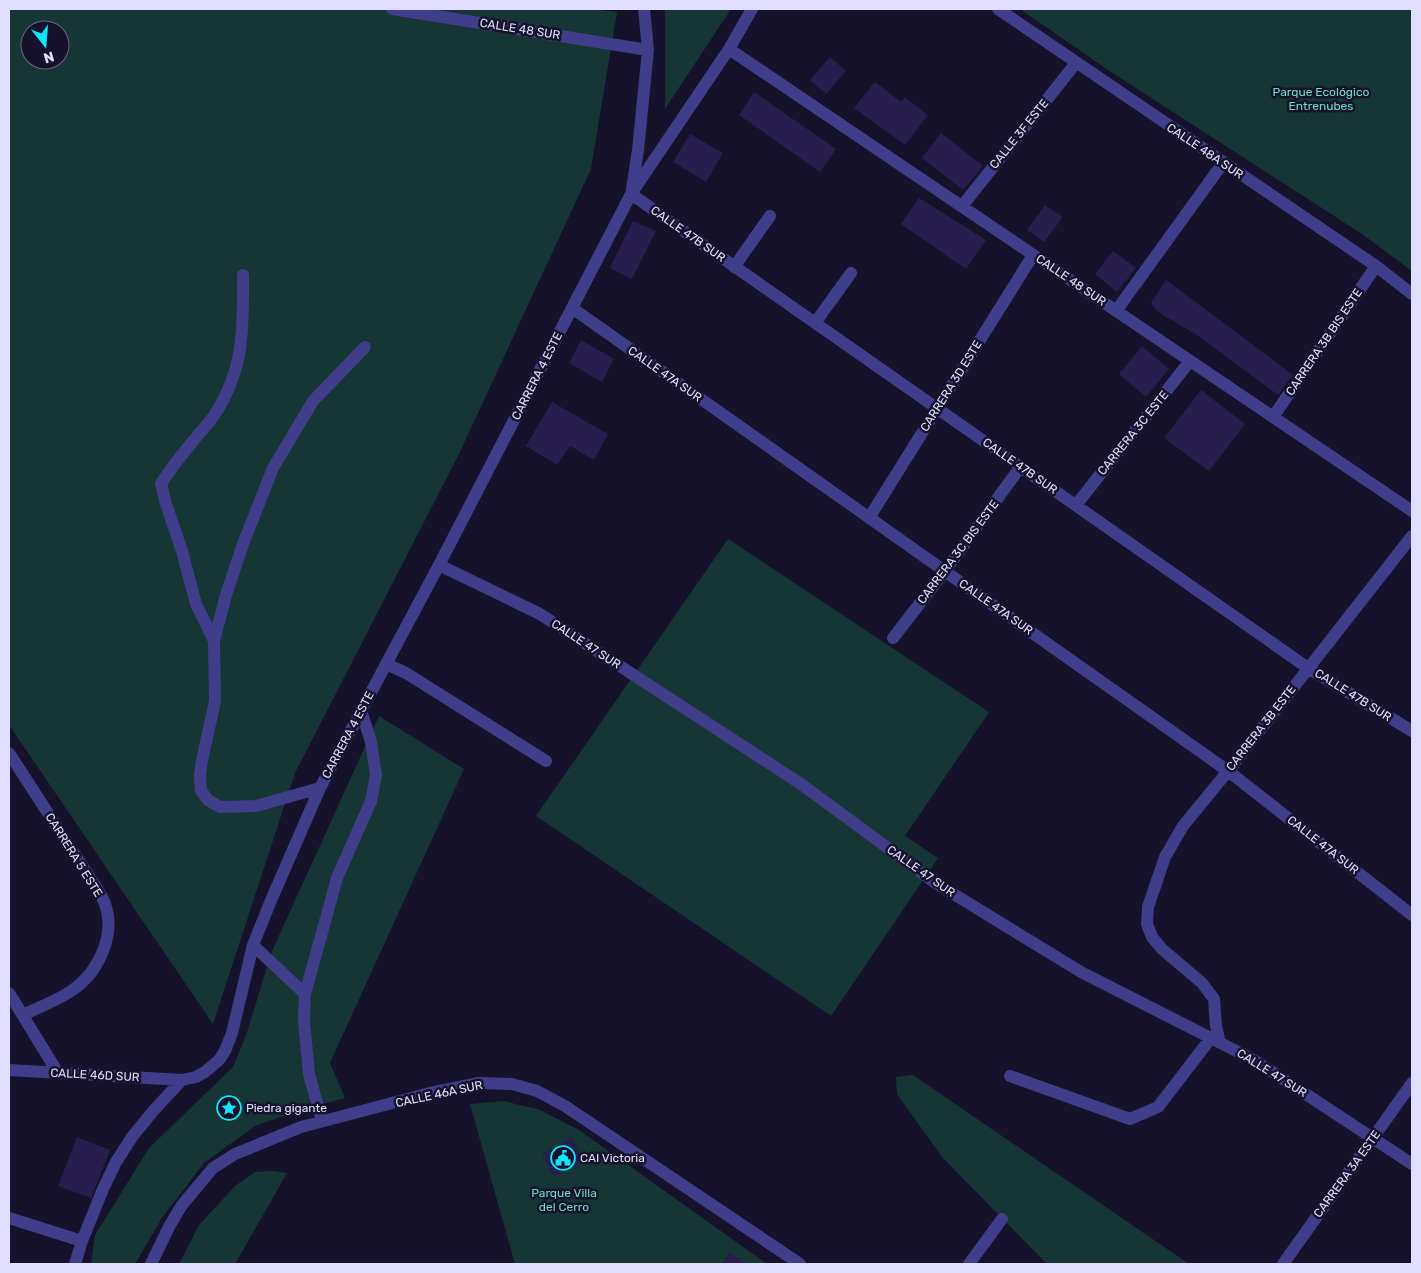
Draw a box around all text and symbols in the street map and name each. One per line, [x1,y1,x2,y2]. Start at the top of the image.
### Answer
street label: CALLE 48 SUR [479,16,561,42]
north arrow [20,20,70,70]
text: N [41,47,56,67]
park label: Parque Ecológico Entrenubes [1273,85,1370,113]
street label: CALLE 3F ESTE [987,96,1051,172]
street label: CALLE 48A SUR [1164,120,1246,182]
street label: CALLE 47B SUR [648,203,728,265]
street label: CALLE 48 SUR [1033,251,1109,309]
street label: CARRERA 3B BIS ESTE [1283,286,1365,398]
street label: CARRERA 4 ESTE [509,330,565,422]
street label: CARRERA 3D ESTE [917,338,985,434]
street label: CALLE 47A SUR [625,343,705,405]
street label: CARRERA 3C ESTE [1095,388,1171,478]
street label: CALLE 47B SUR [980,435,1060,497]
street label: CARRERA 3C BIS ESTE [914,497,1002,607]
street label: CALLE 47A SUR [956,576,1036,638]
street label: CALLE 47 SUR [549,616,623,672]
street label: CALLE 47B SUR [1312,666,1394,724]
street label: CARRERA 3B ESTE [1223,683,1299,773]
street label: CARRERA 4 ESTE [319,689,377,781]
street label: CARRERA 5 ESTE [43,810,105,900]
street label: CALLE 47A SUR [1284,813,1362,877]
street label: CALLE 47 SUR [884,842,958,900]
street label: CALLE 47 SUR [1234,1046,1310,1100]
street label: CALLE 46D SUR [50,1066,140,1084]
street label: CALLE 46A SUR [394,1078,484,1110]
place icon: Piedra gigante [216,1095,242,1121]
place label: Piedra gigante [246,1101,327,1115]
street label: CARRERA 3A ESTE [1311,1128,1383,1220]
public building icon: CAI Victoria [550,1145,576,1171]
place label: CAI Victoria [580,1151,645,1165]
park label: Parque Villa del Cerro [531,1186,597,1214]

